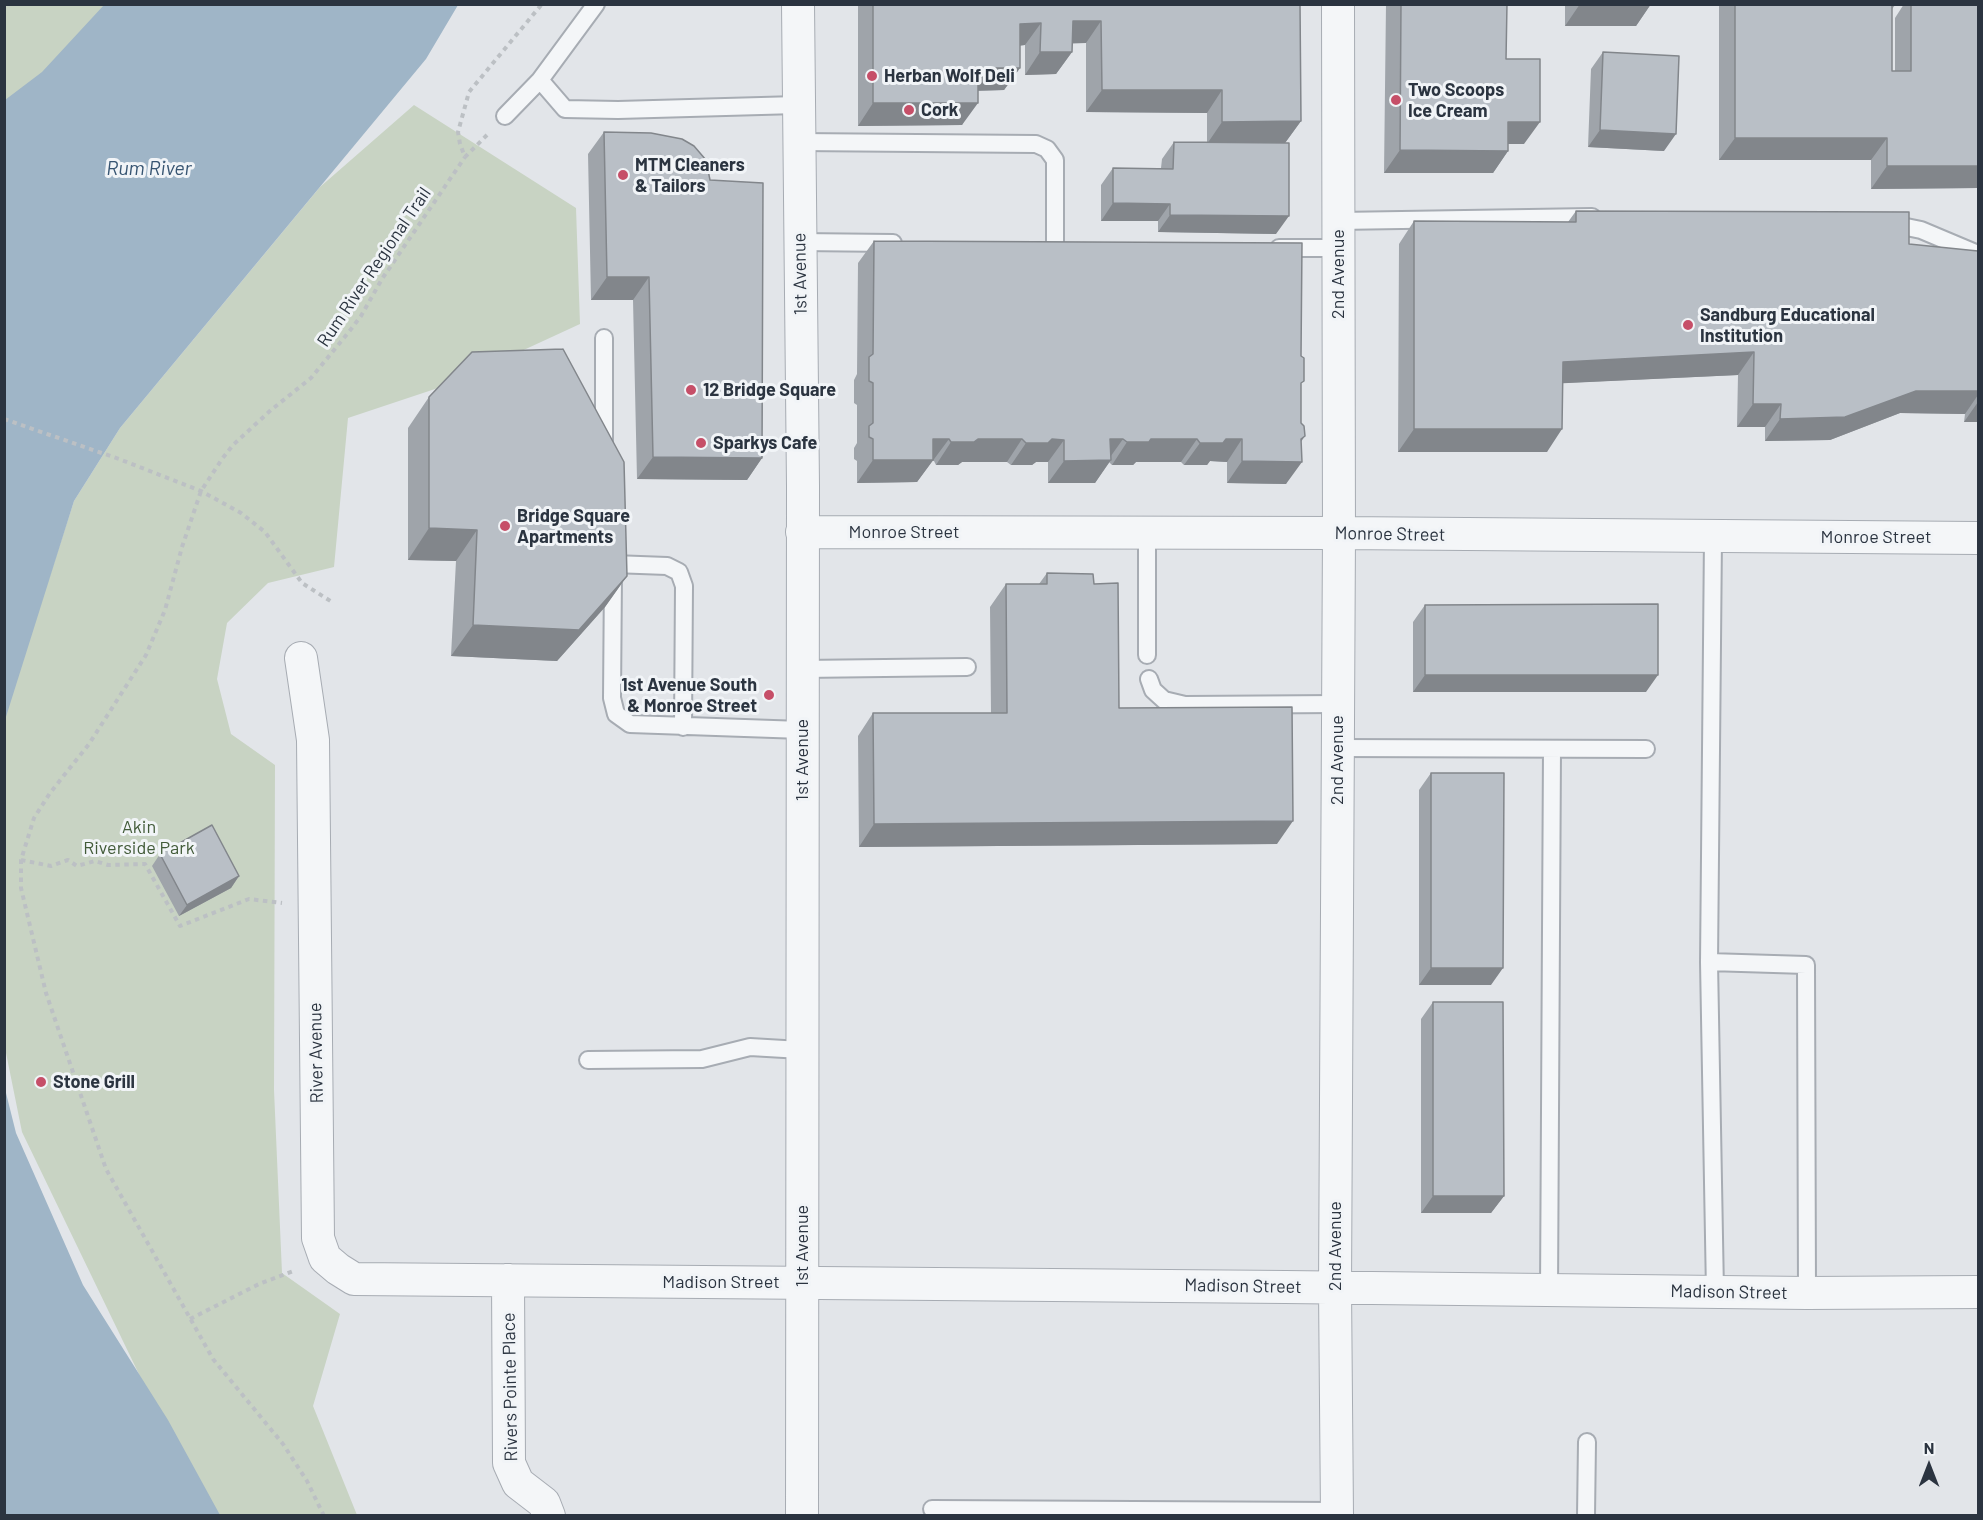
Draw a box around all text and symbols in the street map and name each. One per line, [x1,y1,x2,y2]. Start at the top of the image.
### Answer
place label: Herban Wolf Deli [884,65,1015,87]
marker: Herban Wolf Deli [865,69,879,83]
place label: Two Scoops Ice Cream [1408,79,1504,122]
marker: Two Scoops Ice Cream [1389,93,1403,107]
place label: Cork [921,99,958,121]
marker: Cork [902,103,916,117]
place label: MTM Cleaners & Tailors [635,154,745,196]
water label: Rum River [106,156,192,180]
marker: MTM Cleaners & Tailors [616,168,630,182]
street label: Rum River Regional Trail [313,183,435,351]
street label: 2nd Avenue [1327,229,1349,319]
street label: 1st Avenue [788,233,812,315]
place label: Sandburg Educational Institution [1700,304,1875,346]
marker: Sandburg Educational Institution [1681,318,1695,332]
place label: 12 Bridge Square [703,379,836,401]
marker: 12 Bridge Square [684,383,698,397]
place label: Sparkys Cafe [713,432,817,454]
marker: Sparkys Cafe [694,436,708,450]
place label: Bridge Square Apartments [517,505,630,548]
marker: Bridge Square Apartments [498,519,512,533]
street label: Monroe Street [849,521,959,543]
street label: Monroe Street [1334,522,1446,546]
street label: Monroe Street [1821,526,1931,548]
place label: 1st Avenue South & Monroe Street [621,674,757,716]
marker: 1st Avenue South & Monroe Street [762,688,776,702]
street label: 2nd Avenue [1326,715,1348,805]
street label: 1st Avenue [791,719,813,801]
park label: Akin Riverside Park [83,816,195,858]
street label: River Avenue [304,1002,328,1104]
place label: Stone Grill [53,1071,135,1093]
marker: Stone Grill [34,1075,48,1089]
street label: 2nd Avenue [1324,1201,1346,1291]
street label: 1st Avenue [791,1205,813,1287]
street label: Madison Street [662,1271,780,1293]
street label: Madison Street [1184,1274,1302,1298]
street label: Madison Street [1670,1280,1788,1304]
street label: Rivers Pointe Place [498,1312,522,1462]
north arrow [1899,1436,1959,1496]
text: N [1924,1438,1934,1457]

